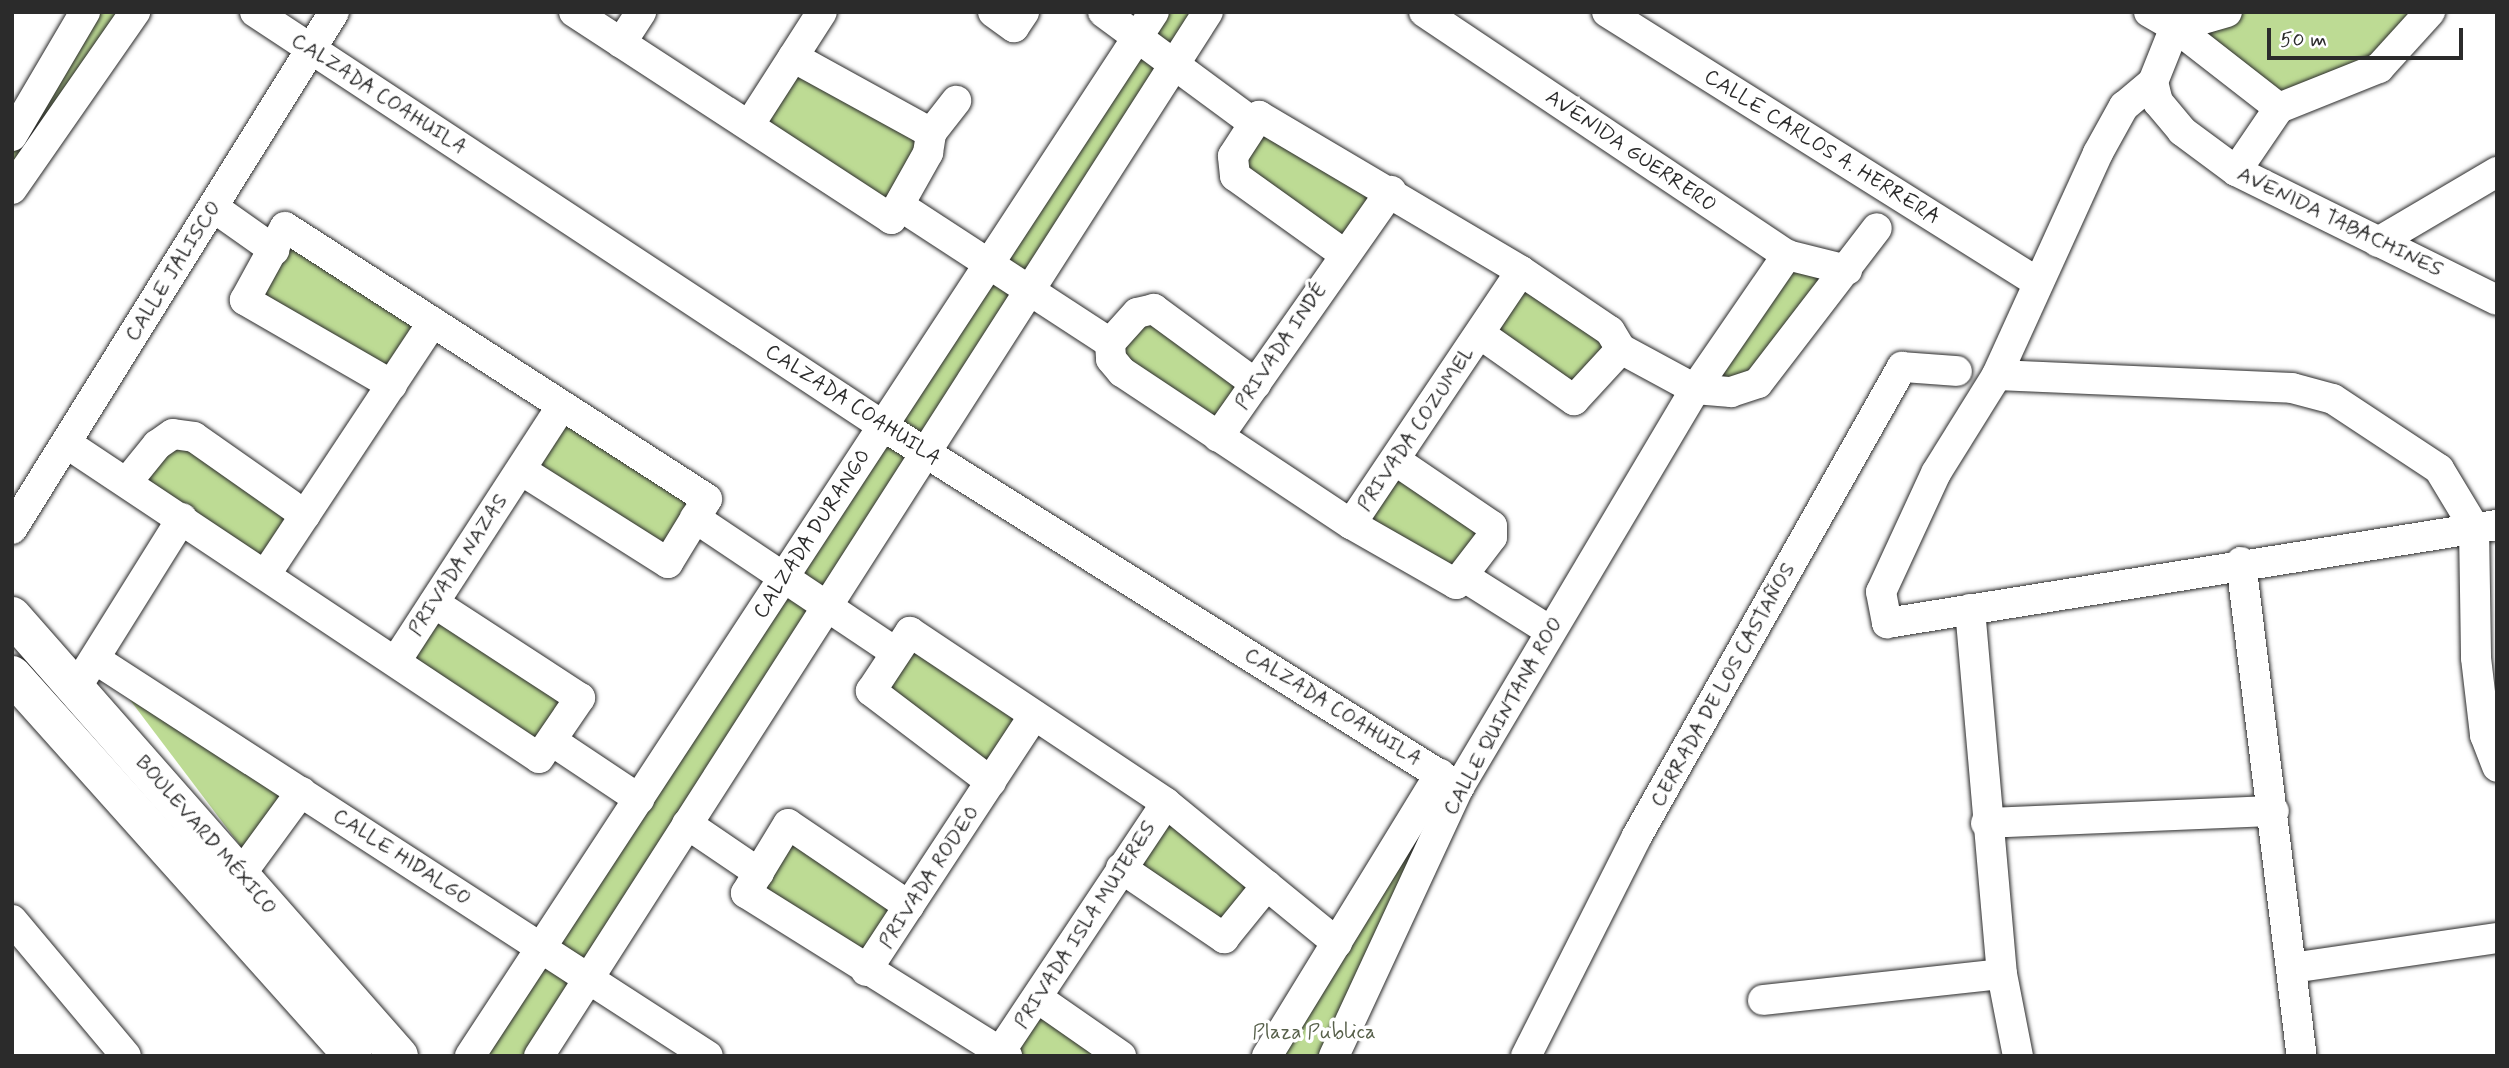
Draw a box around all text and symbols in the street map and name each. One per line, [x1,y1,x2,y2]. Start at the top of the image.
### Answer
scale bar [2271,14,2467,58]
text: 50 m [2280,26,2327,54]
street label: CALZADA COAHUILA [286,28,472,160]
street label: CALLE CARLOS A. HERRERA [1699,64,1945,230]
street label: AVENIDA GUERRERO [1539,83,1723,219]
street label: AVENIDA TABACHINES [2236,163,2444,281]
street label: CALLE JALISCO [120,196,226,346]
street label: PRIVADA INDÉ [1229,278,1333,414]
street label: CALZADA COAHUILA [760,339,946,471]
street label: PRIVADA COZUMEL [1351,342,1481,516]
street label: CALZADA DURANGO [749,446,875,622]
street label: PRIVADA NAZAS [403,490,513,640]
street label: CERRADA DE LOS CASTAÑOS [1644,557,1802,813]
street label: CALLE QUINTANA ROO [1437,611,1569,821]
street label: CALZADA COAHUILA [1240,642,1426,772]
street label: BOULEVARD MÉXICO [129,750,283,920]
street label: PRIVADA RODEO [874,801,984,953]
street label: CALLE HIDALGO [327,802,477,912]
street label: PRIVADA ISLA MUJERES [1008,816,1162,1034]
park label: Plaza Publica [1253,1019,1375,1045]

